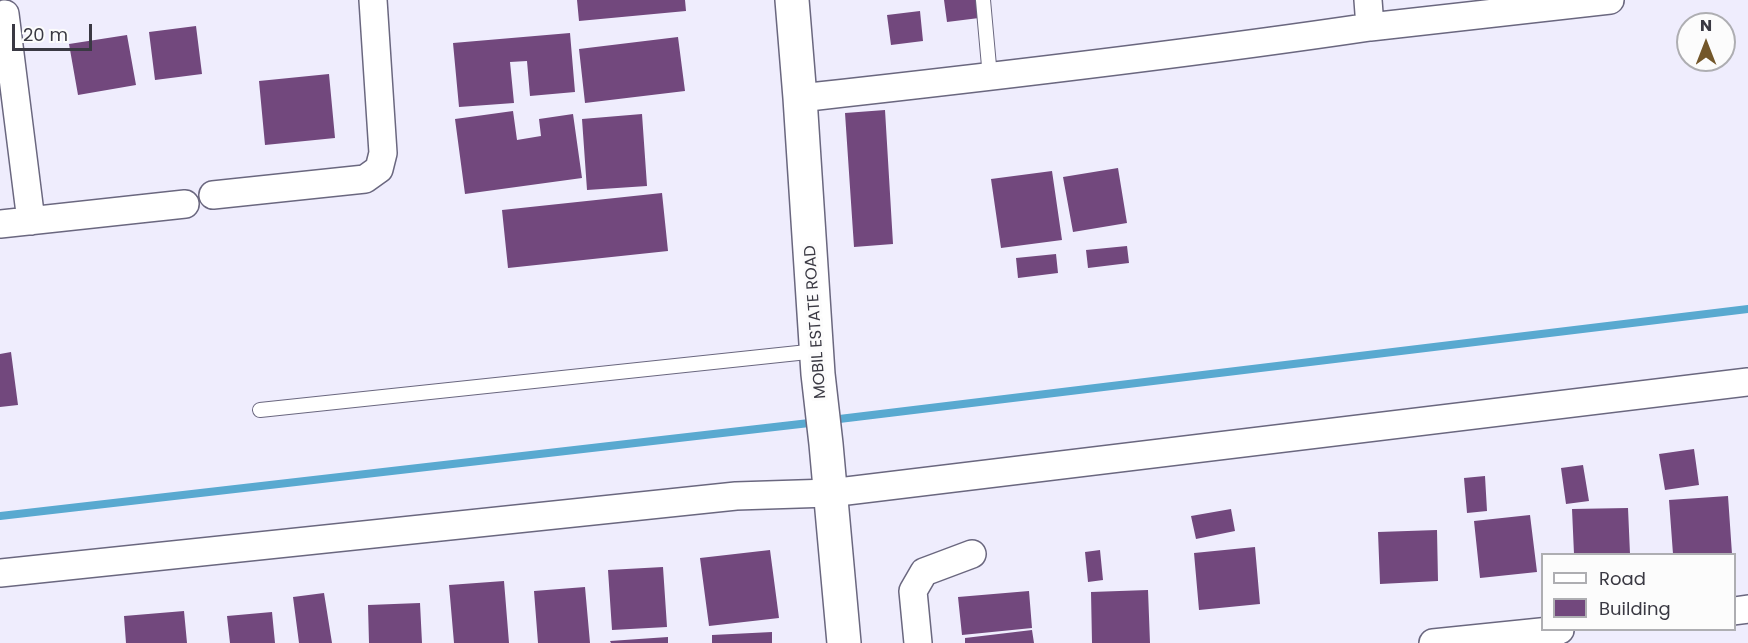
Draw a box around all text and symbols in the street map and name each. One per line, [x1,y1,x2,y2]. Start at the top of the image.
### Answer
scale bar [15,12,94,50]
north arrow [1676,12,1736,72]
text: N [1700,14,1712,37]
text: 20 m [23,22,68,47]
street label: MOBIL ESTATE ROAD [801,245,831,399]
legend [1541,553,1736,631]
text: Road [1599,566,1646,591]
text: Building [1599,596,1671,621]

